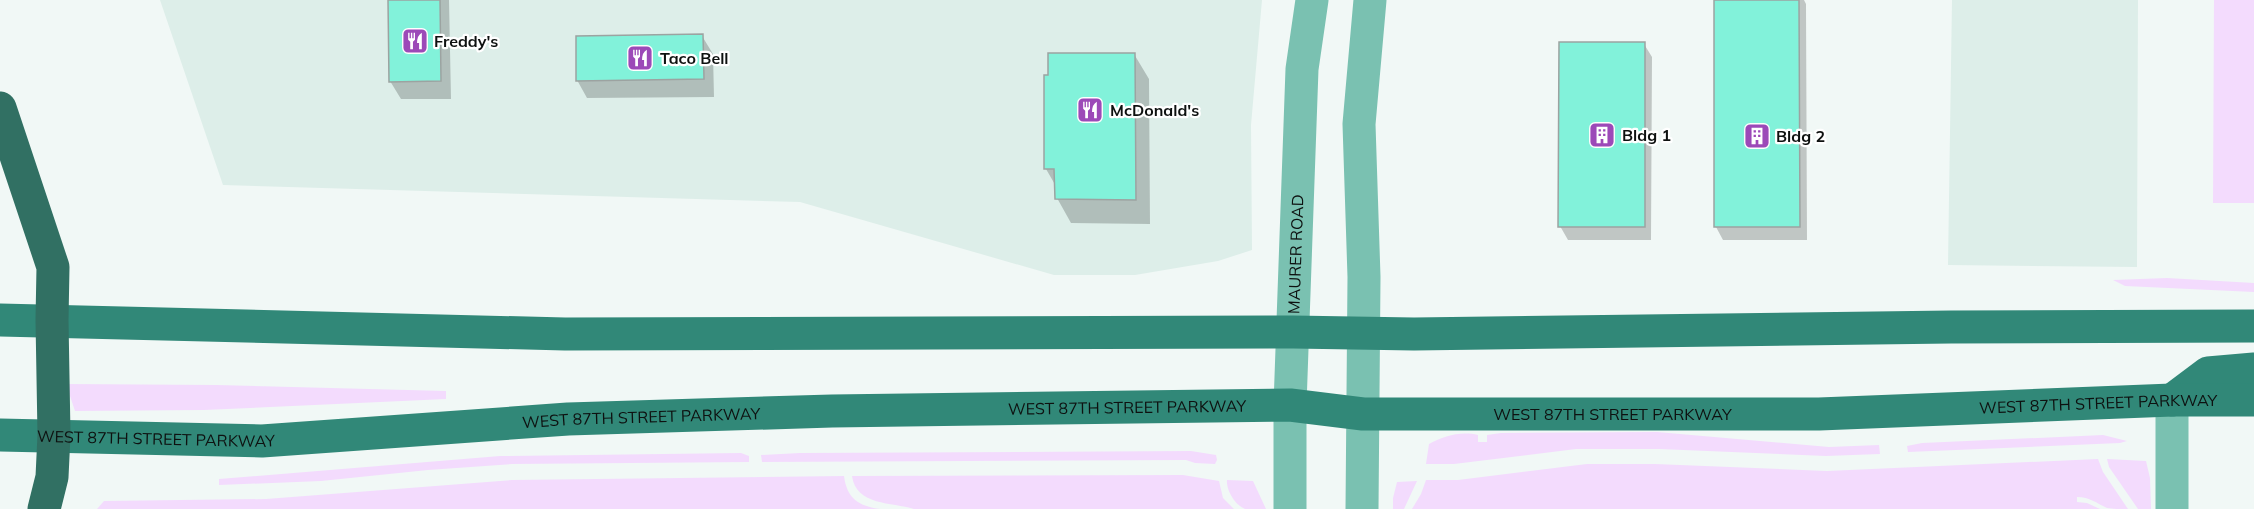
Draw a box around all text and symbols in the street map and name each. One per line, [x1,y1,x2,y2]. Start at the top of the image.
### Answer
restaurant icon: Freddy's [400,26,430,56]
place label: Freddy's [434,31,498,51]
restaurant icon: Taco Bell [625,43,655,73]
place label: Taco Bell [660,48,729,68]
restaurant icon: McDonald's [1075,95,1105,125]
place label: McDonald's [1110,100,1199,120]
building icon: Bldg 1 [1587,120,1617,150]
building icon: Bldg 2 [1742,121,1772,151]
place label: Bldg 1 [1622,125,1671,145]
place label: Bldg 2 [1776,126,1825,146]
street label: MAURER ROAD [1283,194,1308,314]
street label: WEST 87TH STREET PARKWAY [1979,390,2218,418]
street label: WEST 87TH STREET PARKWAY [1008,396,1247,419]
street label: WEST 87TH STREET PARKWAY [521,403,761,432]
street label: WEST 87TH STREET PARKWAY [1493,404,1732,424]
street label: WEST 87TH STREET PARKWAY [37,426,276,451]

